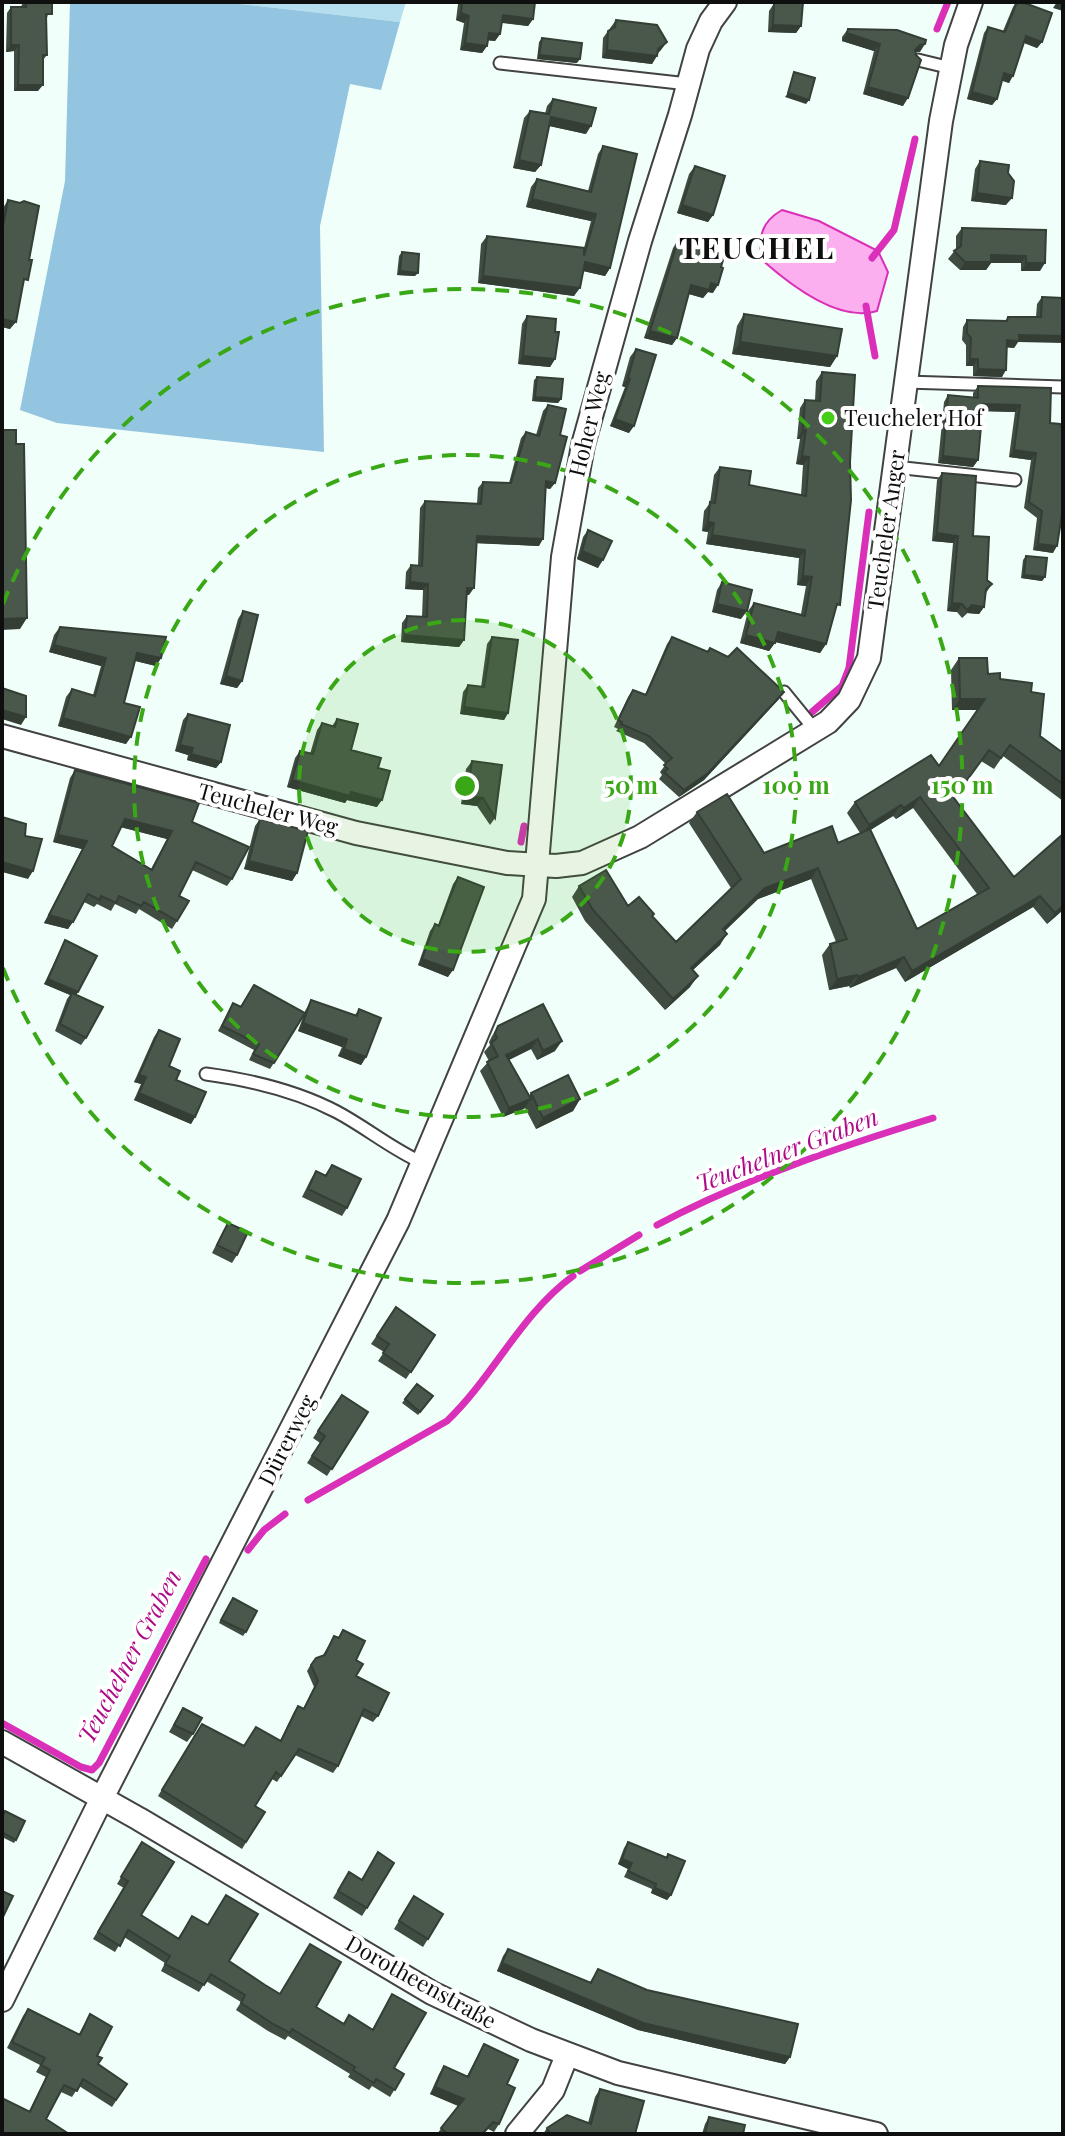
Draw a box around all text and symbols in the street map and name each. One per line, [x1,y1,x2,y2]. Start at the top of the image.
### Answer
district label: TEUCHEL [679,227,835,267]
street label: Hoher Weg [560,368,616,479]
place label: Teucheler Hof [844,402,985,432]
marker: Teucheler Hof [819,409,837,427]
street label: Teucheler Anger [859,447,911,612]
text: 50 m [604,768,658,800]
text: 100 m [762,768,830,800]
text: 150 m [931,768,994,800]
centre of rings [451,772,479,800]
street label: Teucheler Weg [195,775,342,841]
water label: Teuchelner Graben [690,1100,882,1199]
street label: Dürerweg [250,1389,322,1490]
water label: Teuchelner Graben [69,1563,188,1749]
street label: Dorotheenstraße [341,1927,502,2035]

